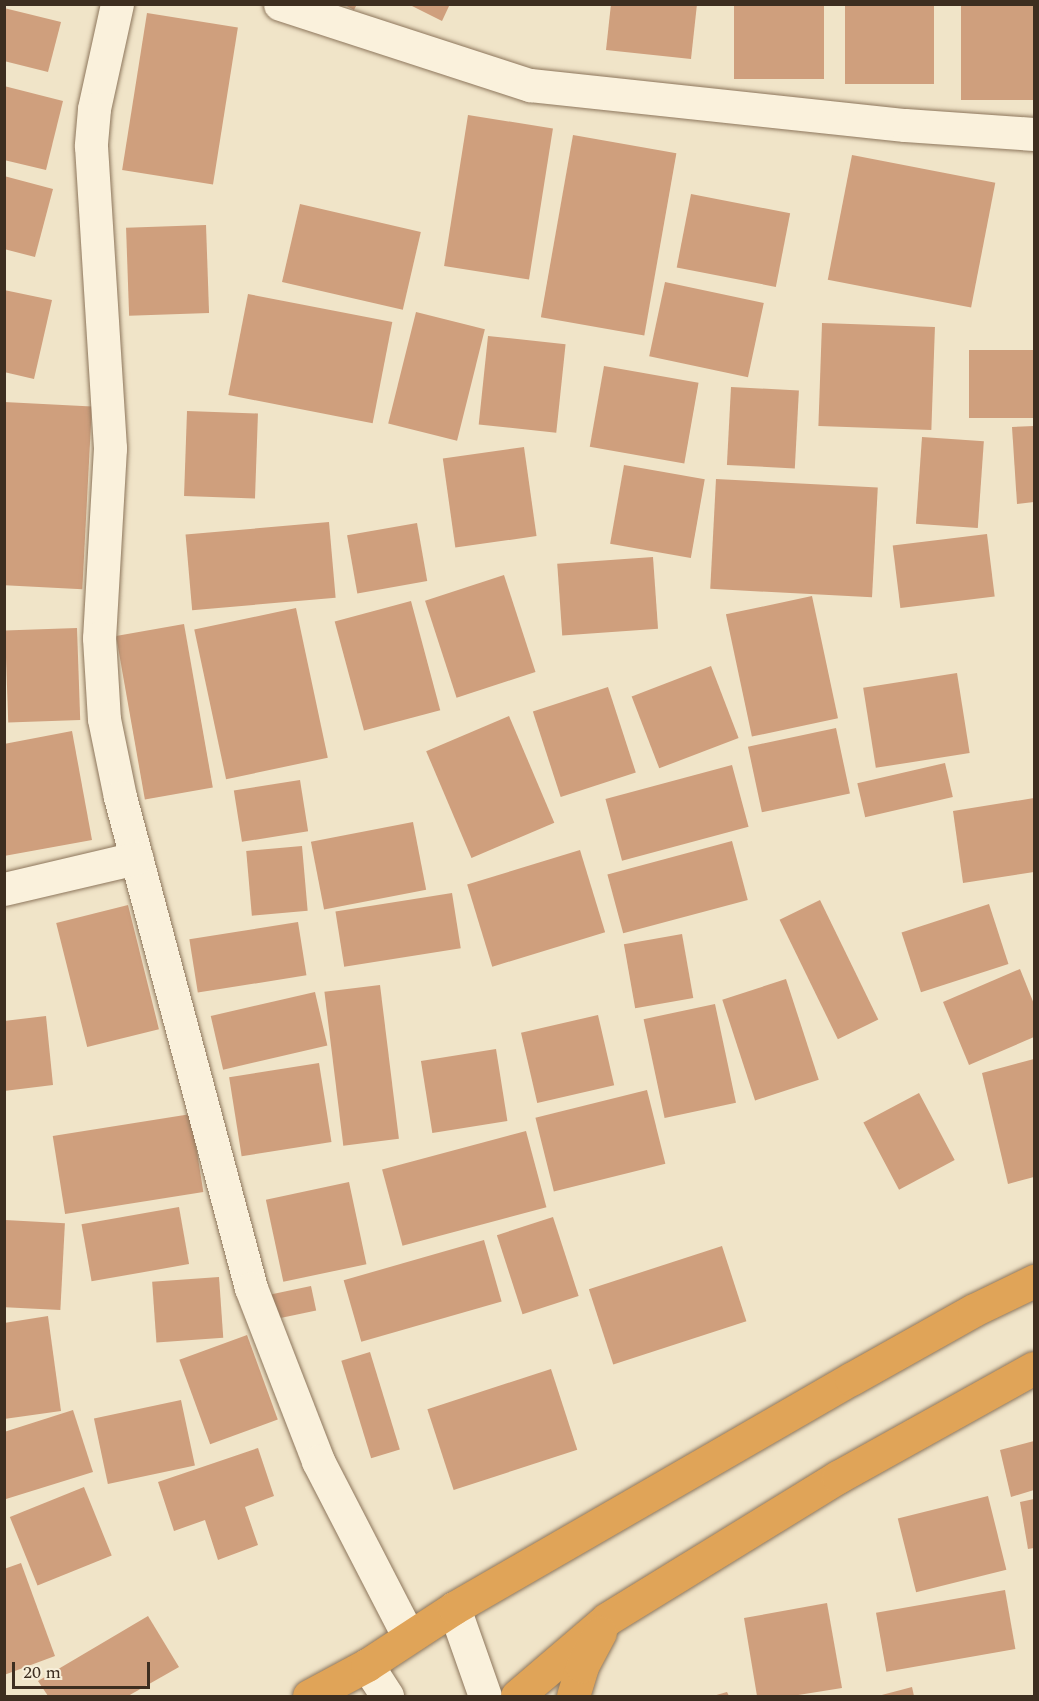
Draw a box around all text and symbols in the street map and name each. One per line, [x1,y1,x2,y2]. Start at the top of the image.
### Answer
scale bar [15,1650,153,1688]
text: 20 m [23,1659,61,1686]

